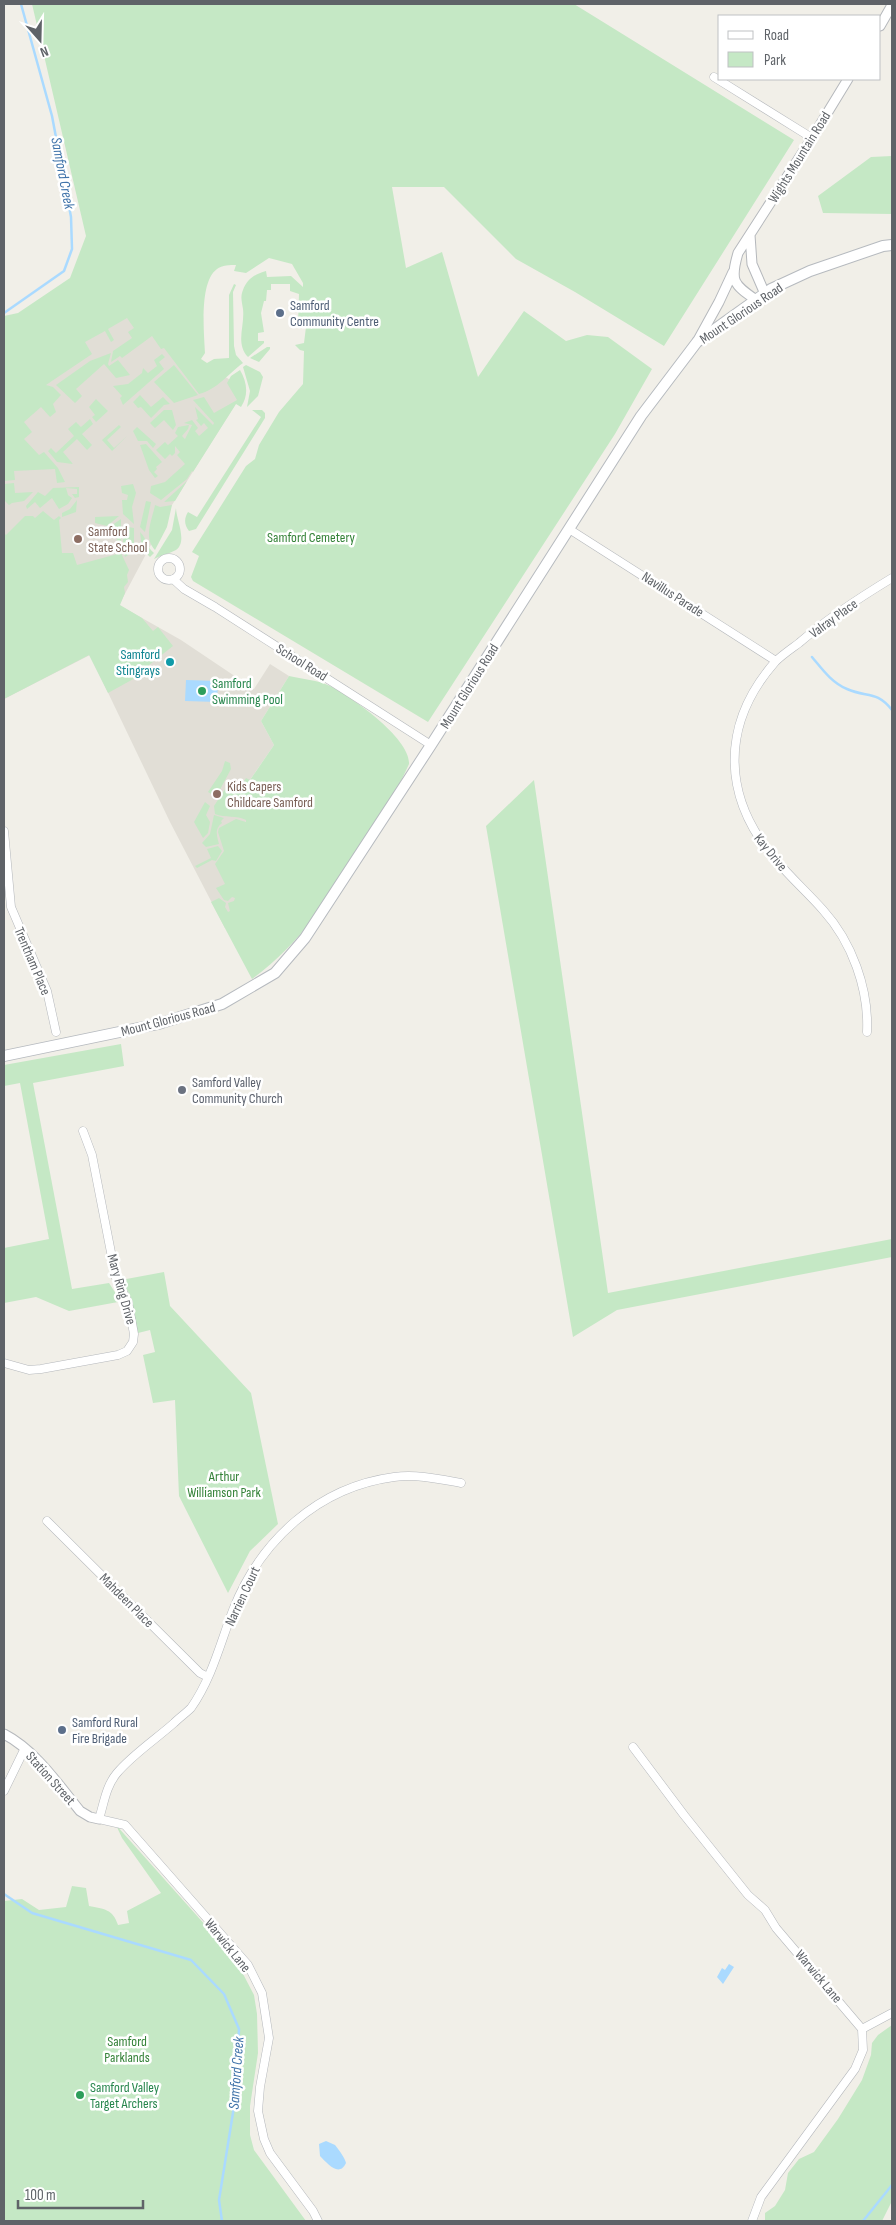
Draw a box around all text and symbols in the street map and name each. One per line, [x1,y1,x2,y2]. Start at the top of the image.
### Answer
north arrow [15,15,65,65]
legend [718,15,881,80]
text: Road [764,26,789,45]
text: N [38,42,51,61]
text: Park [764,51,786,70]
street label: Wights Mountain Road [764,108,834,206]
water label: Samford Creek [46,136,79,211]
street label: Mount Glorious Road [696,279,786,348]
place label: Samford Community Centre [290,297,379,330]
marker: Samford Community Centre [274,307,286,319]
place label: Samford State School [88,523,147,556]
park label: Samford Cemetery [267,529,356,546]
marker: Samford State School [72,533,84,545]
street label: Navillus Parade [639,568,707,621]
street label: Valray Place [806,595,861,642]
street label: School Road [273,640,331,685]
street label: Mount Glorious Road [437,641,502,732]
place label: Samford Stingrays [116,646,160,679]
marker: Samford Stingrays [164,656,176,668]
place label: Samford Swimming Pool [212,675,283,708]
marker: Samford Swimming Pool [196,685,208,697]
place label: Kids Capers Childcare Samford [227,778,313,811]
marker: Kids Capers Childcare Samford [211,788,223,800]
street label: Kay Drive [750,830,791,875]
street label: Trentham Place [11,925,54,998]
street label: Mount Glorious Road [119,999,217,1040]
place label: Samford Valley Community Church [192,1074,283,1107]
marker: Samford Valley Community Church [176,1084,188,1096]
street label: Mary Ring Drive [103,1252,140,1326]
park label: Arthur Williamson Park [187,1468,262,1501]
street label: Narrien Court [221,1564,264,1629]
street label: Mahdeen Place [96,1570,157,1631]
place label: Samford Rural Fire Brigade [72,1714,138,1747]
marker: Samford Rural Fire Brigade [56,1724,68,1736]
street label: Station Street [22,1748,79,1809]
street label: Warwick Lane [201,1915,254,1976]
street label: Warwick Lane [791,1946,846,2006]
park label: Samford Parklands [104,2033,150,2066]
water label: Samford Creek [224,2036,249,2110]
place label: Samford Valley Target Archers [90,2079,160,2112]
marker: Samford Valley Target Archers [74,2089,86,2101]
scale bar [18,2178,142,2210]
text: 100 m [25,2186,56,2205]

